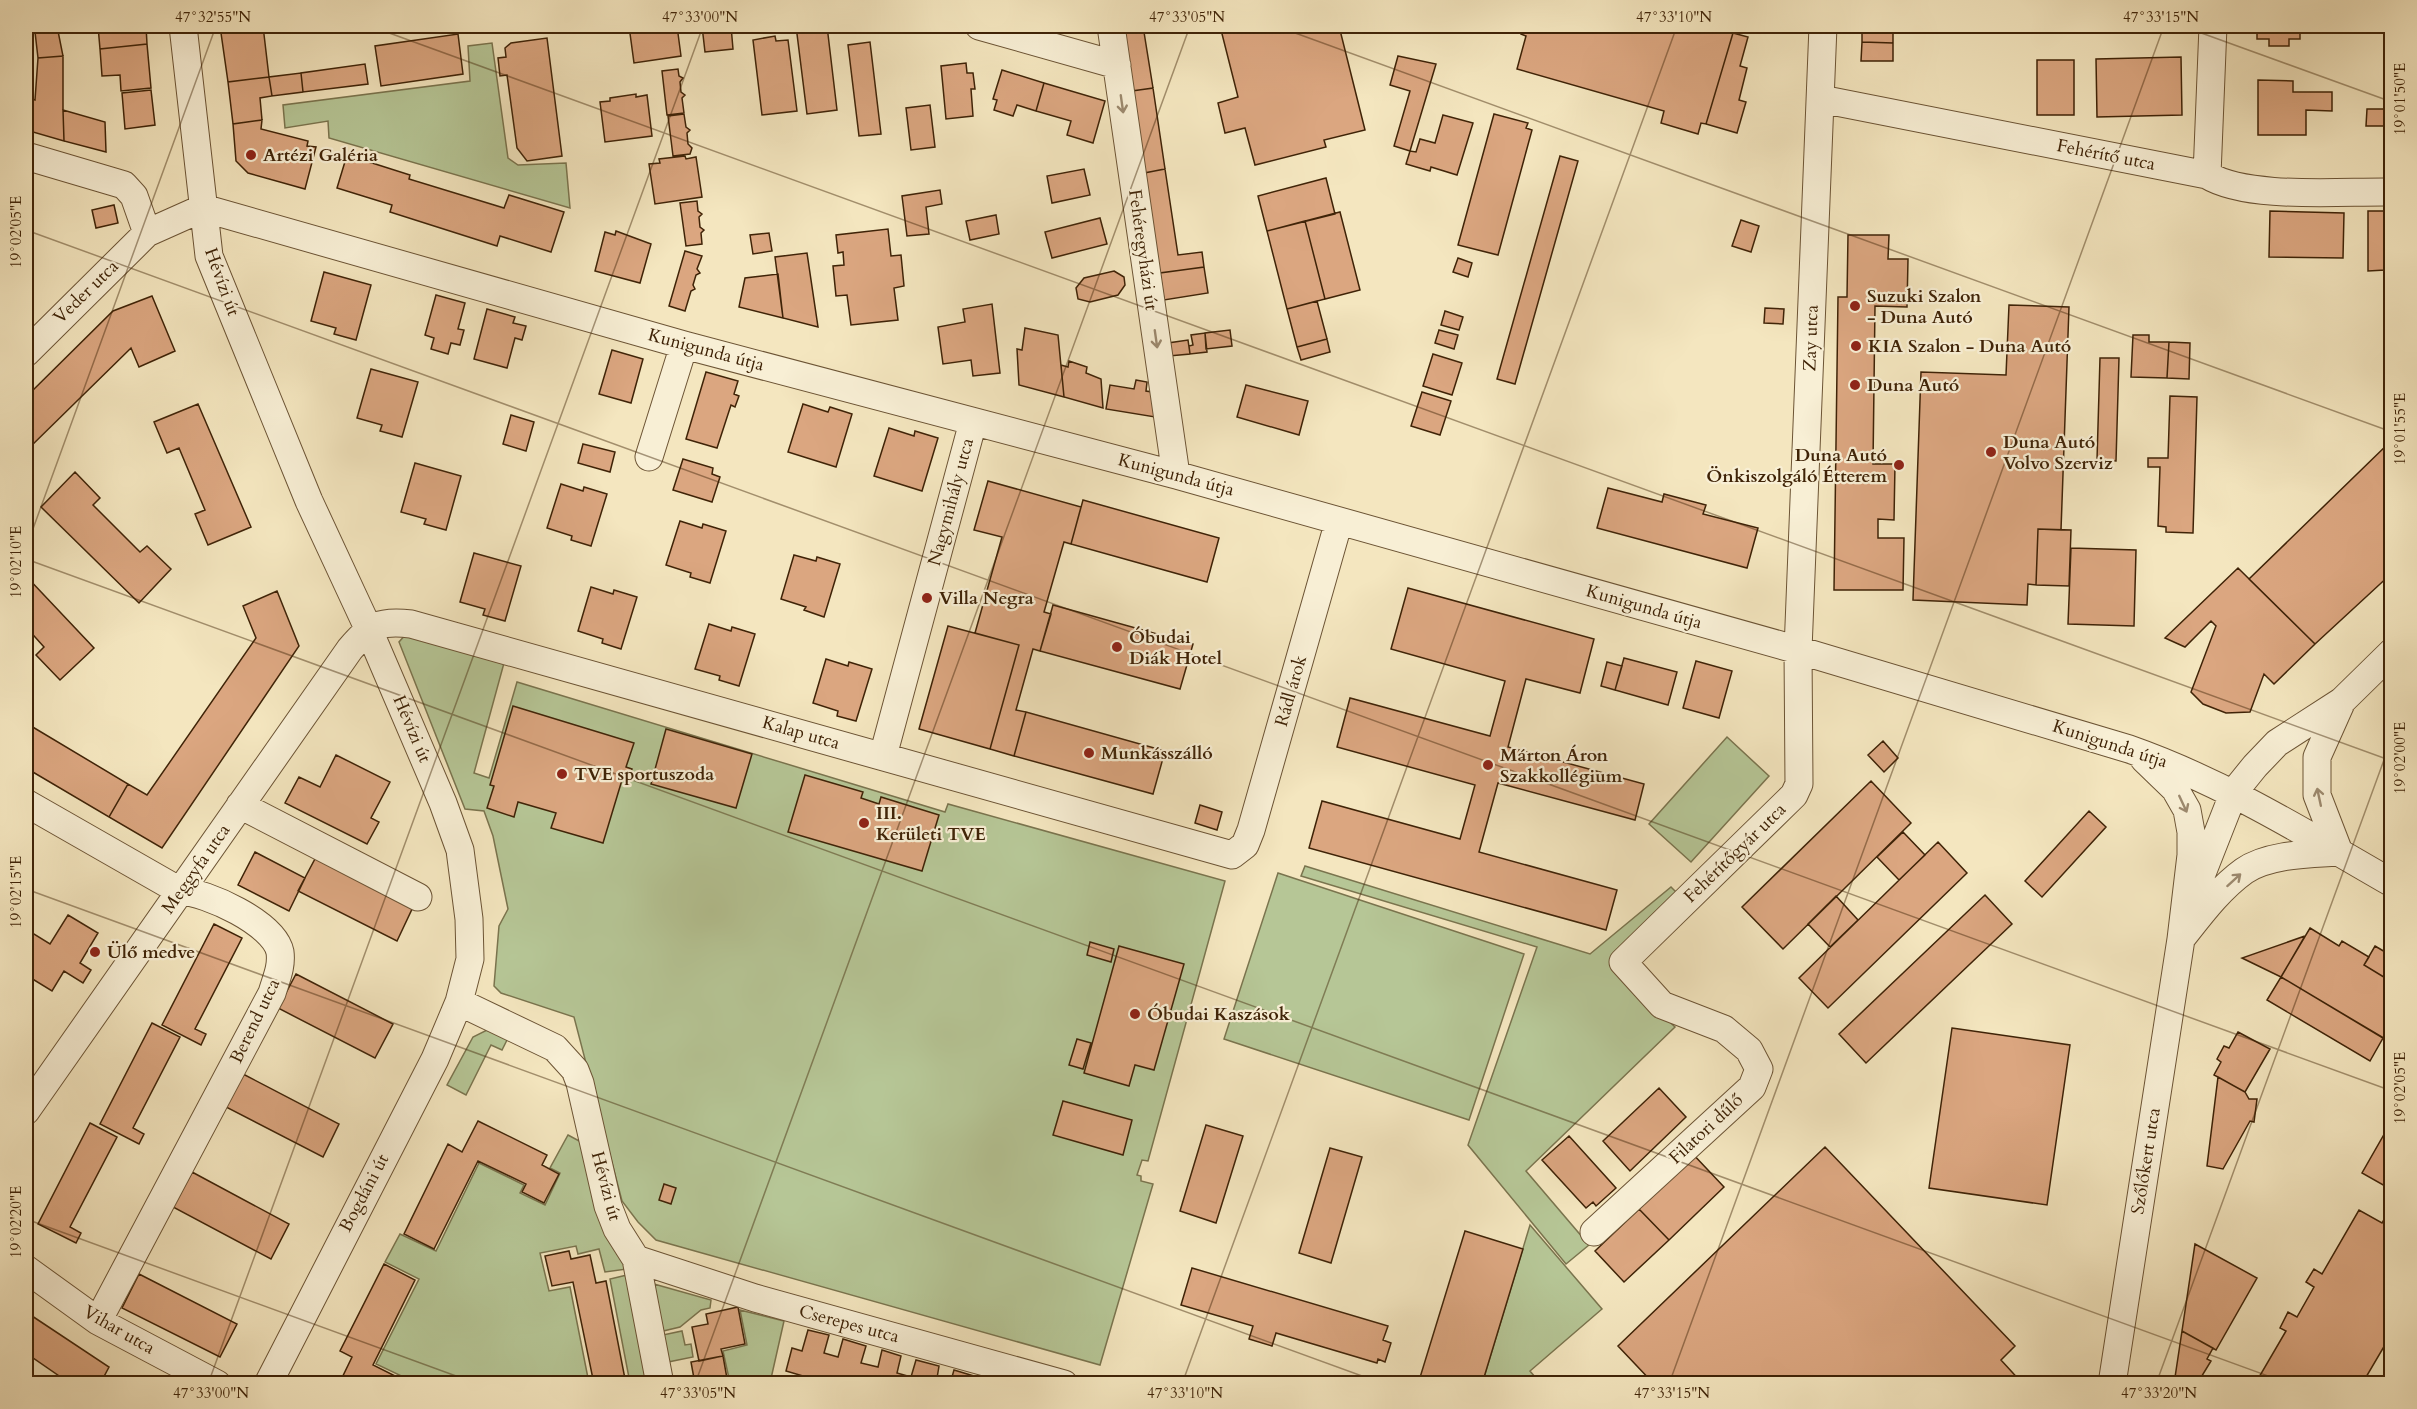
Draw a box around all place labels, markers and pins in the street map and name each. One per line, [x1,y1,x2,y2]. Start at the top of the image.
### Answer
place label: Artézi Galéria [263,143,378,168]
marker: Artézi Galéria [244,148,258,162]
place label: Suzuki Szalon - Duna Autó [1867,284,1982,330]
marker: Suzuki Szalon - Duna Autó [1848,299,1862,313]
place label: KIA Szalon - Duna Autó [1868,334,2071,359]
marker: KIA Szalon - Duna Autó [1849,339,1863,353]
place label: Duna Autó [1867,373,1959,398]
marker: Duna Autó [1848,378,1862,392]
place label: Duna Autó Volvo Szerviz [2003,430,2113,476]
place label: Duna Autó Önkiszolgáló Étterem [1706,443,1887,489]
marker: Duna Autó Volvo Szerviz [1984,445,1998,459]
marker: Duna Autó Önkiszolgáló Étterem [1892,458,1906,472]
place label: Villa Negra [939,586,1034,611]
marker: Villa Negra [920,591,934,605]
place label: Óbudai Diák Hotel [1129,625,1222,671]
marker: Óbudai Diák Hotel [1110,640,1124,654]
place label: Munkásszálló [1101,741,1213,766]
place label: Márton Áron Szakkollégium [1500,743,1623,789]
marker: Munkásszálló [1082,746,1096,760]
marker: Márton Áron Szakkollégium [1481,758,1495,772]
place label: TVE sportuszoda [574,762,714,787]
marker: TVE sportuszoda [555,767,569,781]
place label: III. Kerületi TVE [876,801,986,847]
marker: III. Kerületi TVE [857,816,871,830]
place label: Ülő medve [107,940,195,965]
marker: Ülő medve [88,945,102,959]
place label: Óbudai Kaszások [1147,1002,1291,1027]
marker: Óbudai Kaszások [1128,1007,1142,1021]

